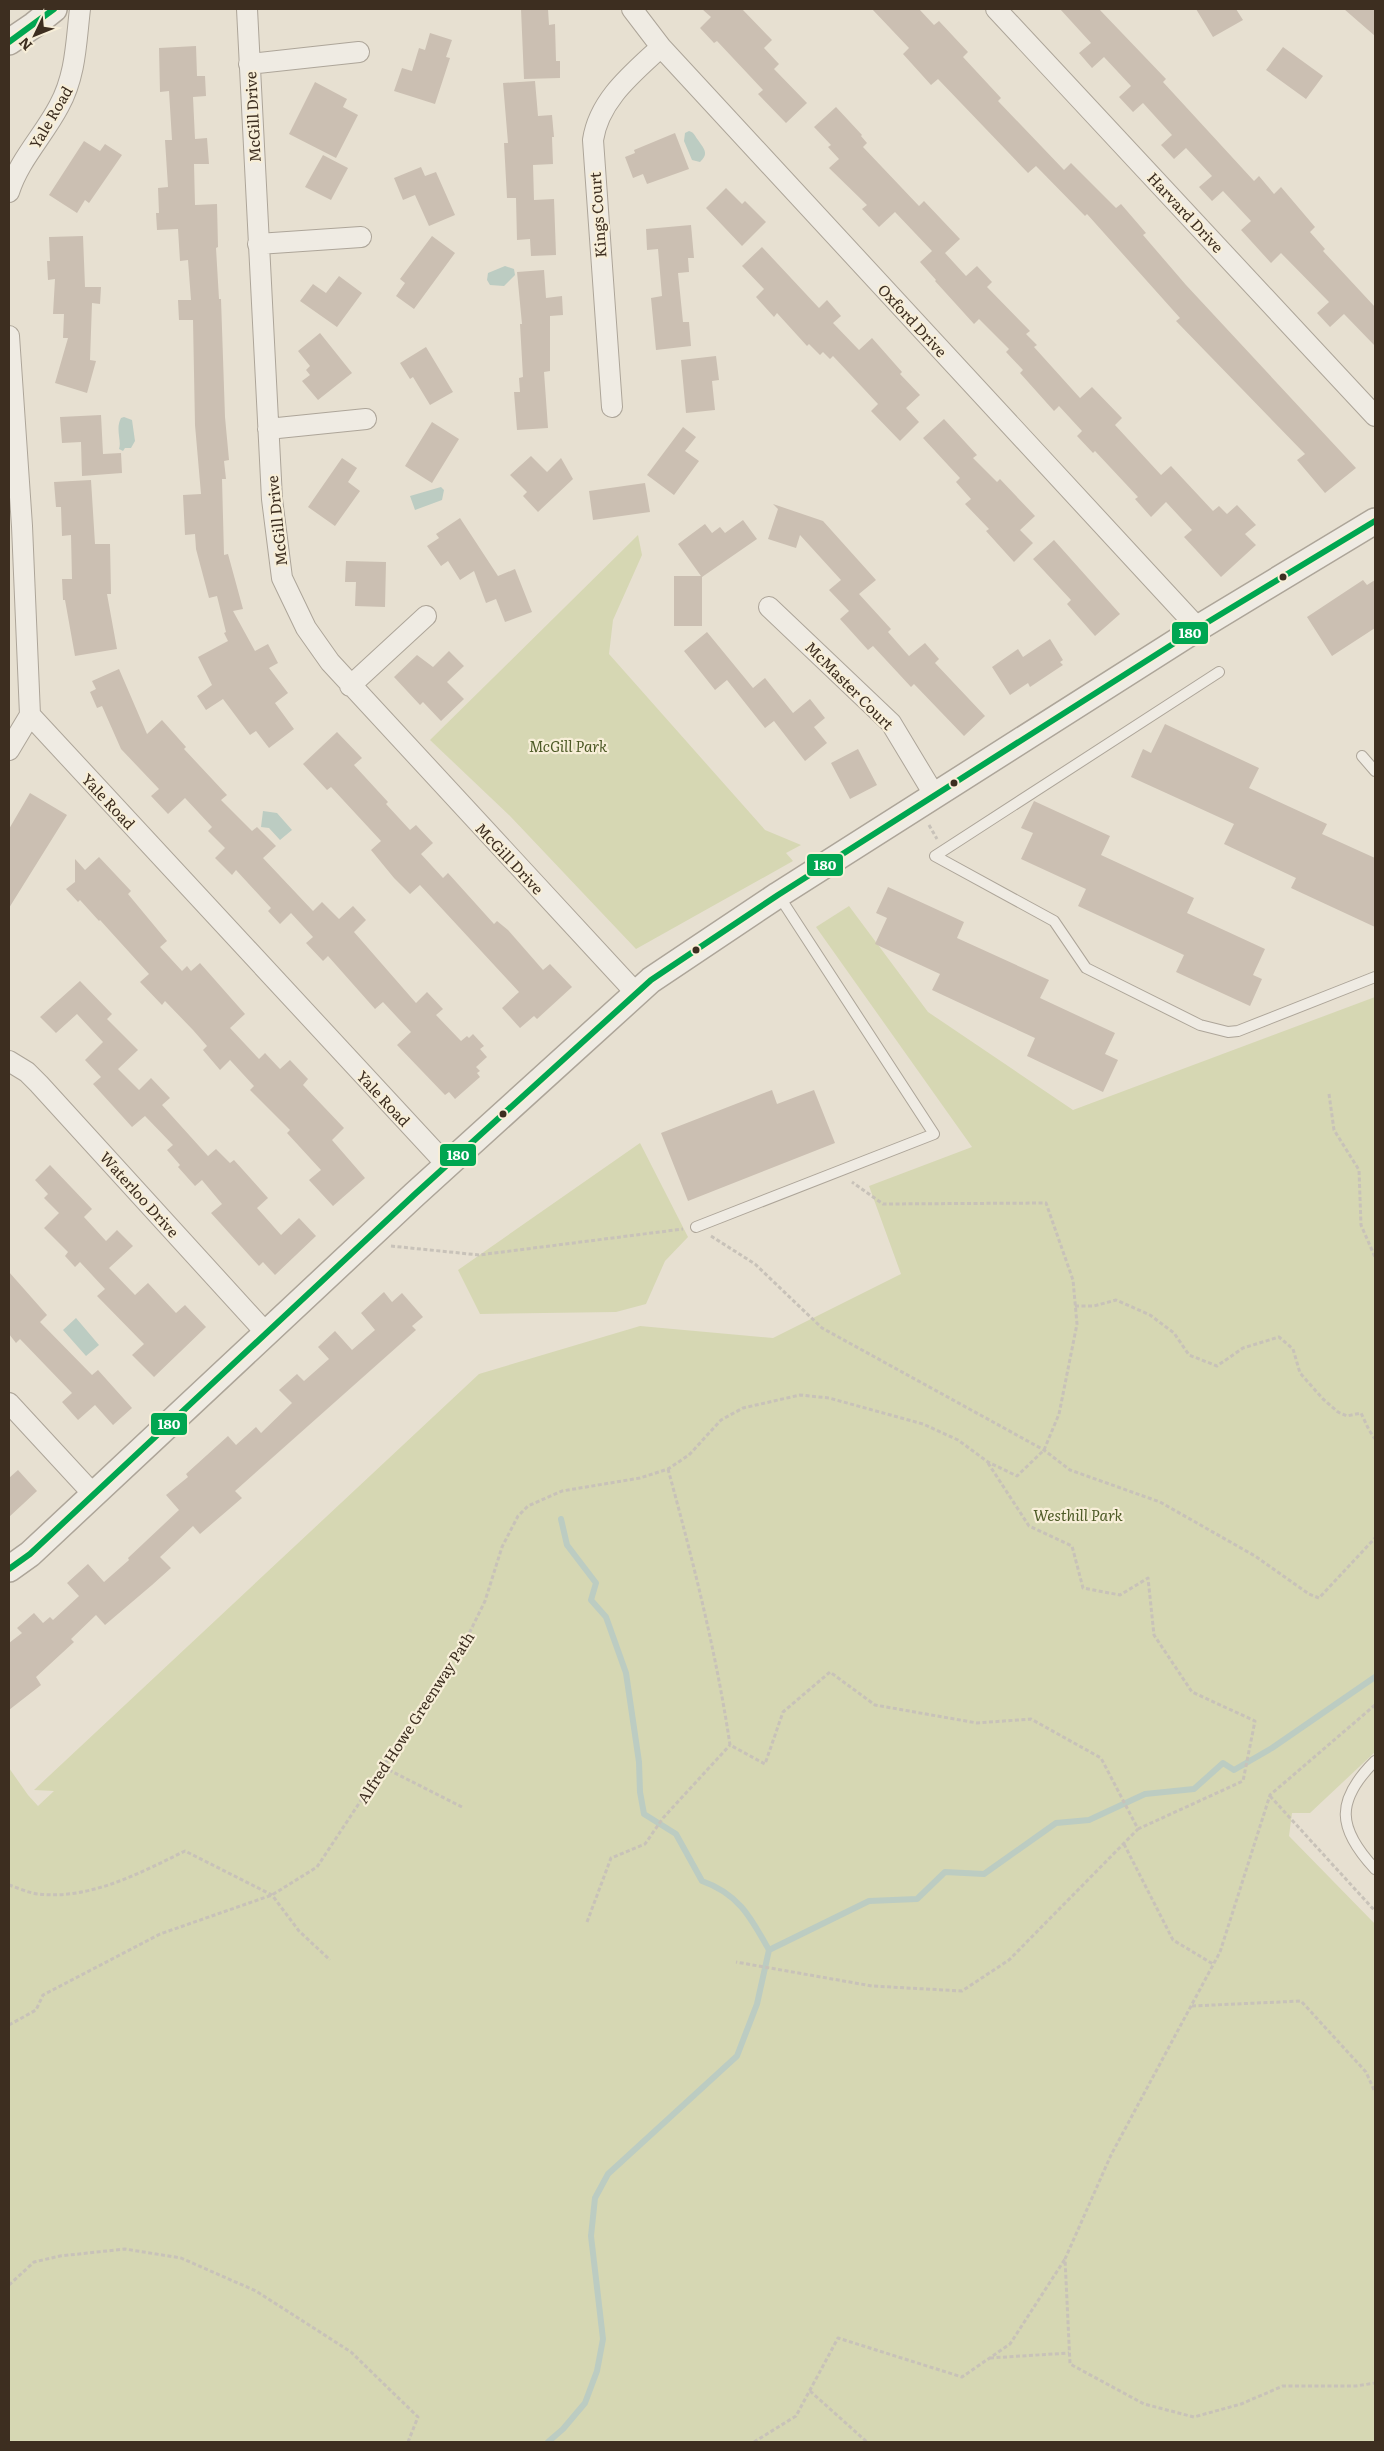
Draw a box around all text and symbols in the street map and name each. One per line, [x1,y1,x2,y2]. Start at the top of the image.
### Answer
north arrow [10,10,60,60]
text: N [13,33,36,56]
street label: McGill Drive [238,71,266,163]
street label: Yale Road [23,81,77,153]
street label: Harvard Drive [1143,167,1230,258]
street label: Kings Court [583,171,611,259]
street label: Oxford Drive [873,278,953,362]
street label: McGill Drive [260,474,292,567]
unlabelled marker [1278,572,1288,582]
line badge: 180 [1171,621,1209,645]
text: 180 [1179,622,1202,642]
street label: McMaster Court [800,635,900,735]
park label: McGill Park [529,734,608,757]
street label: Yale Road [77,768,141,834]
unlabelled marker [949,778,959,788]
street label: McGill Drive [471,817,550,899]
line badge: 180 [806,853,844,877]
text: 180 [814,854,837,874]
unlabelled marker [691,945,701,955]
street label: Yale Road [352,1065,416,1131]
unlabelled marker [498,1109,508,1119]
line badge: 180 [439,1143,477,1167]
text: 180 [447,1144,470,1164]
street label: Waterloo Drive [95,1146,185,1242]
line badge: 180 [150,1412,188,1436]
text: 180 [158,1413,181,1433]
park label: Westhill Park [1033,1503,1123,1526]
street label: Alfred Howe Greenway Path [351,1627,479,1807]

